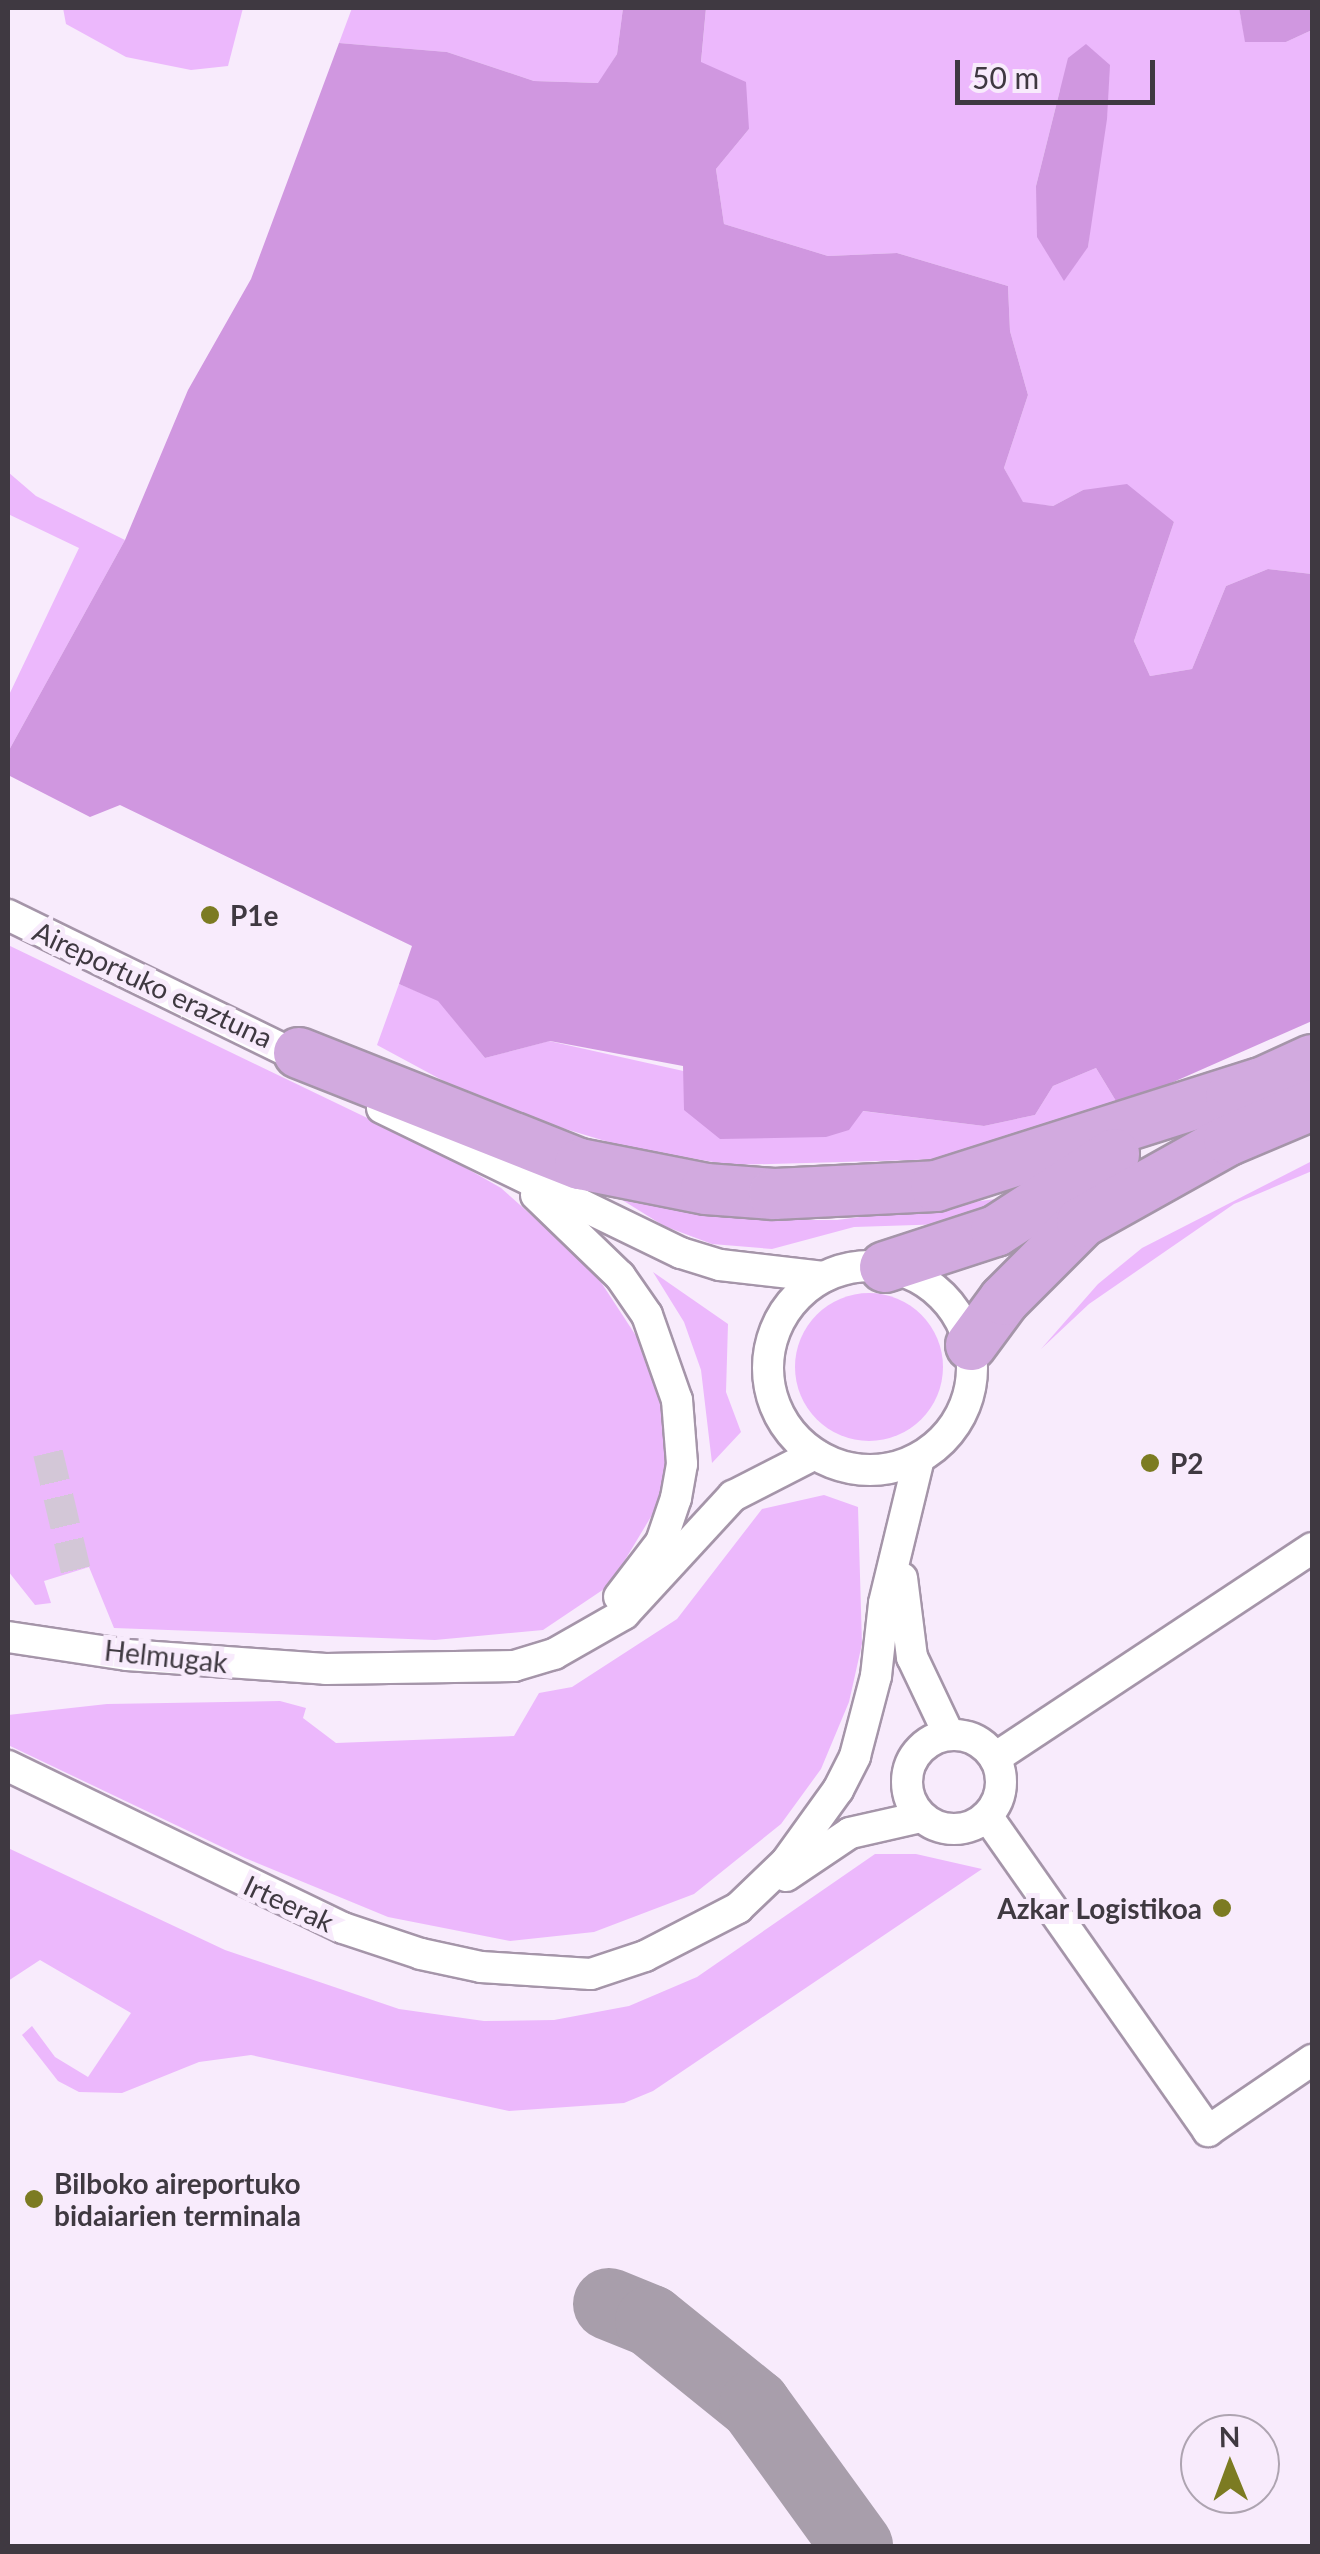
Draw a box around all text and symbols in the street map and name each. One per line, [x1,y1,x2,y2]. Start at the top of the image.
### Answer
scale bar [960,40,1160,102]
text: 50 m [972,59,1039,95]
place label: P1e [230,898,279,932]
marker: P1e [199,904,221,926]
street label: Aireportuko eraztuna [28,914,278,1054]
place label: P2 [1170,1446,1204,1480]
marker: P2 [1139,1452,1161,1474]
street label: Helmugak [103,1633,229,1679]
street label: Irteerak [239,1868,339,1938]
place label: Azkar Logistikoa [997,1891,1202,1925]
marker: Azkar Logistikoa [1211,1897,1233,1919]
place label: Bilboko aireportuko bidaiarien terminala [54,2166,301,2232]
marker: Bilboko aireportuko bidaiarien terminala [23,2188,45,2210]
north arrow [1180,2414,1280,2514]
text: N [1218,2419,1241,2453]

